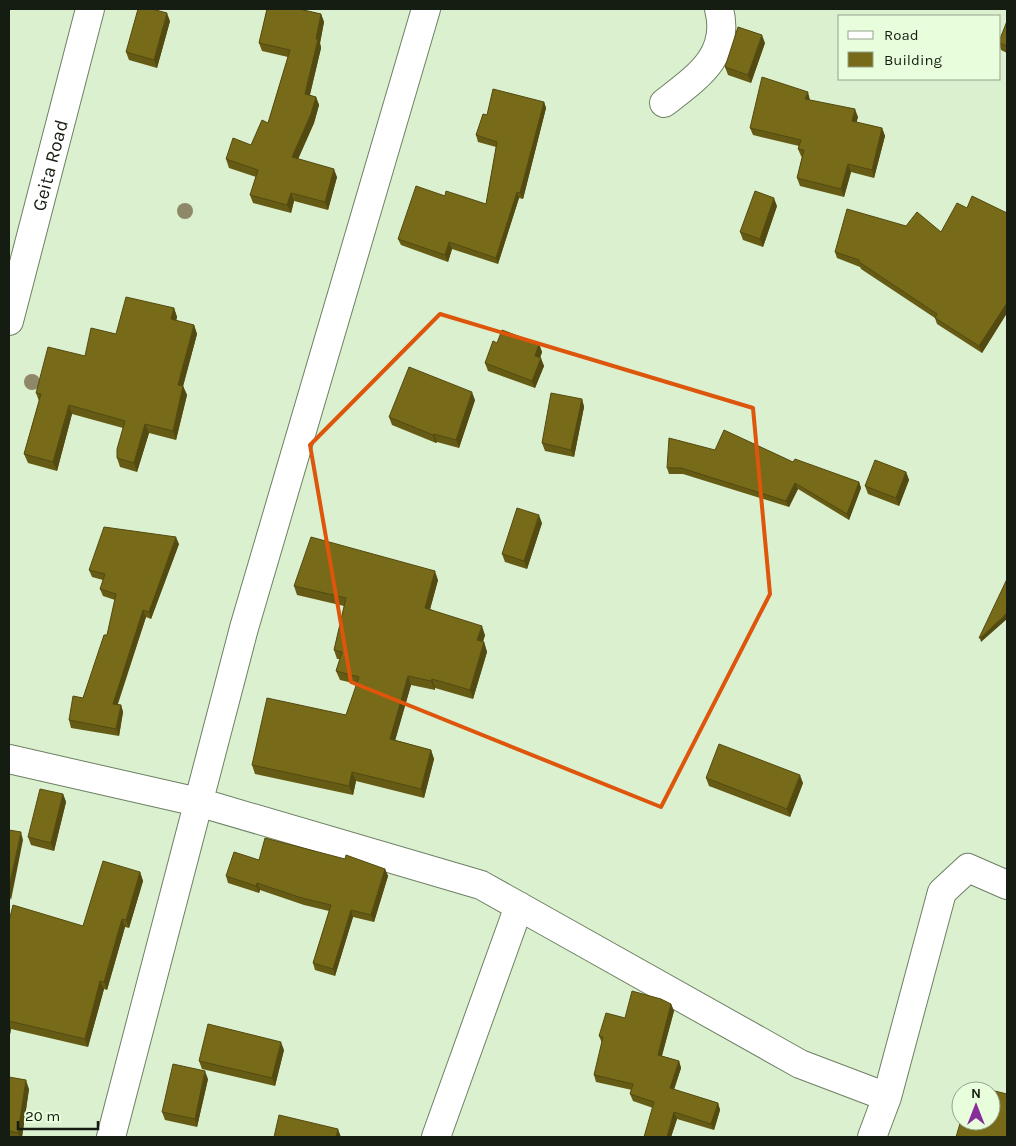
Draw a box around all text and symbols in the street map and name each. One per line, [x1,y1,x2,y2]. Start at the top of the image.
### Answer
legend [838,15,1001,80]
text: Road [884,26,919,44]
text: Building [884,51,942,69]
street label: Geita Road [28,117,73,213]
north arrow [951,1081,1001,1131]
text: N [971,1085,981,1102]
scale bar [18,1098,98,1130]
text: 20 m [25,1107,60,1125]

